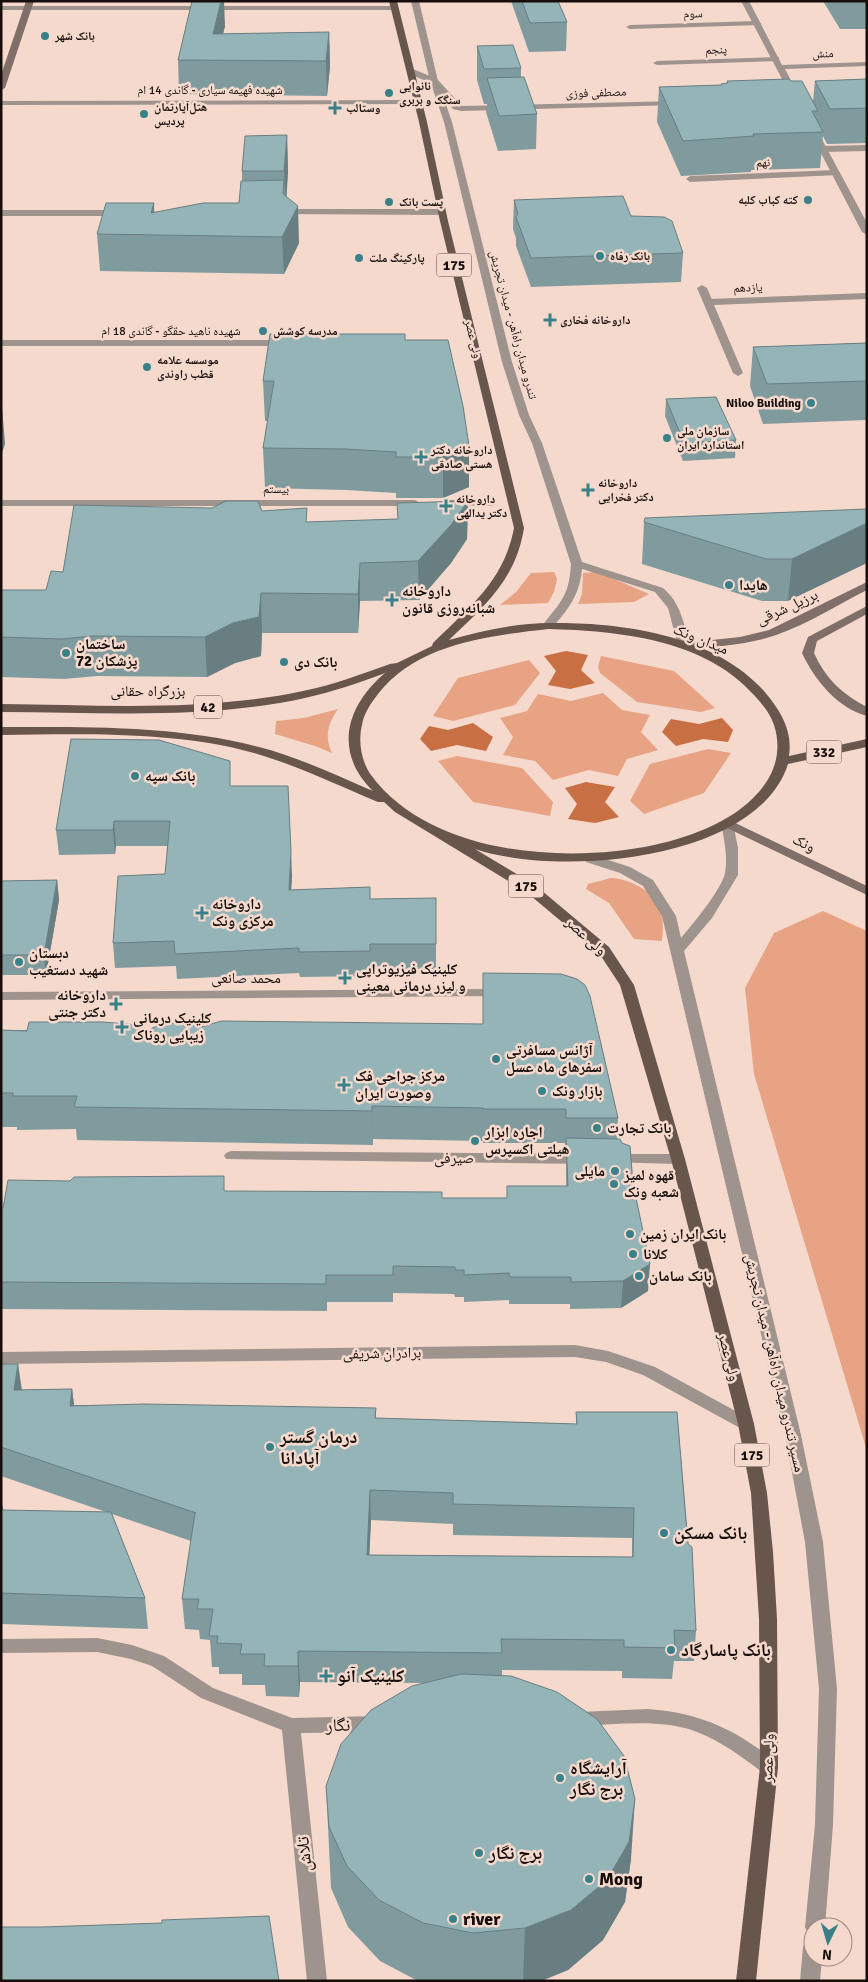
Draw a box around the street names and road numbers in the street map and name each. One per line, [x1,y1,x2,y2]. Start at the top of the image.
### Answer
street label: سوم [683,6,703,22]
street label: پنجم [705,42,728,58]
street label: منش [812,46,834,62]
street label: شهیده فهیمه سیاری - گاندی 14 ام [137,83,283,98]
street label: مصطفی فوزی [565,84,627,102]
street label: نهم [756,155,770,171]
street label: تندرو میدان راه‌آهن - میدان تجریش [486,249,540,401]
road number: 175 [436,254,472,276]
street label: یازدهم [733,280,763,296]
street label: ولی عصر [461,317,485,360]
street label: شهیده ناهید حقگو - گاندی 18 ام [101,324,241,339]
street label: بیستم [263,482,289,497]
street label: برزیل شرقی [753,585,821,630]
street label: میدان ونک [670,620,731,659]
street label: بزرگراه حقانی [111,682,185,701]
road number: 42 [194,696,222,719]
road number: 332 [806,740,842,764]
street label: ونک [790,830,818,856]
road number: 175 [508,874,544,898]
street label: ولی عصر [560,912,610,960]
street label: محمد صانعی [211,969,281,988]
street label: صیرفی [434,1149,474,1168]
street label: مسیر تندرو میدان راه‌آهن - میدان تجریش [740,1252,809,1474]
street label: ولی عصر [713,1330,744,1383]
street label: برادران شریفی [343,1343,421,1364]
road number: 175 [734,1444,770,1466]
street label: نگار [324,1714,351,1736]
street label: ولی عصر [758,1733,779,1784]
street label: تلاش [291,1835,317,1873]

